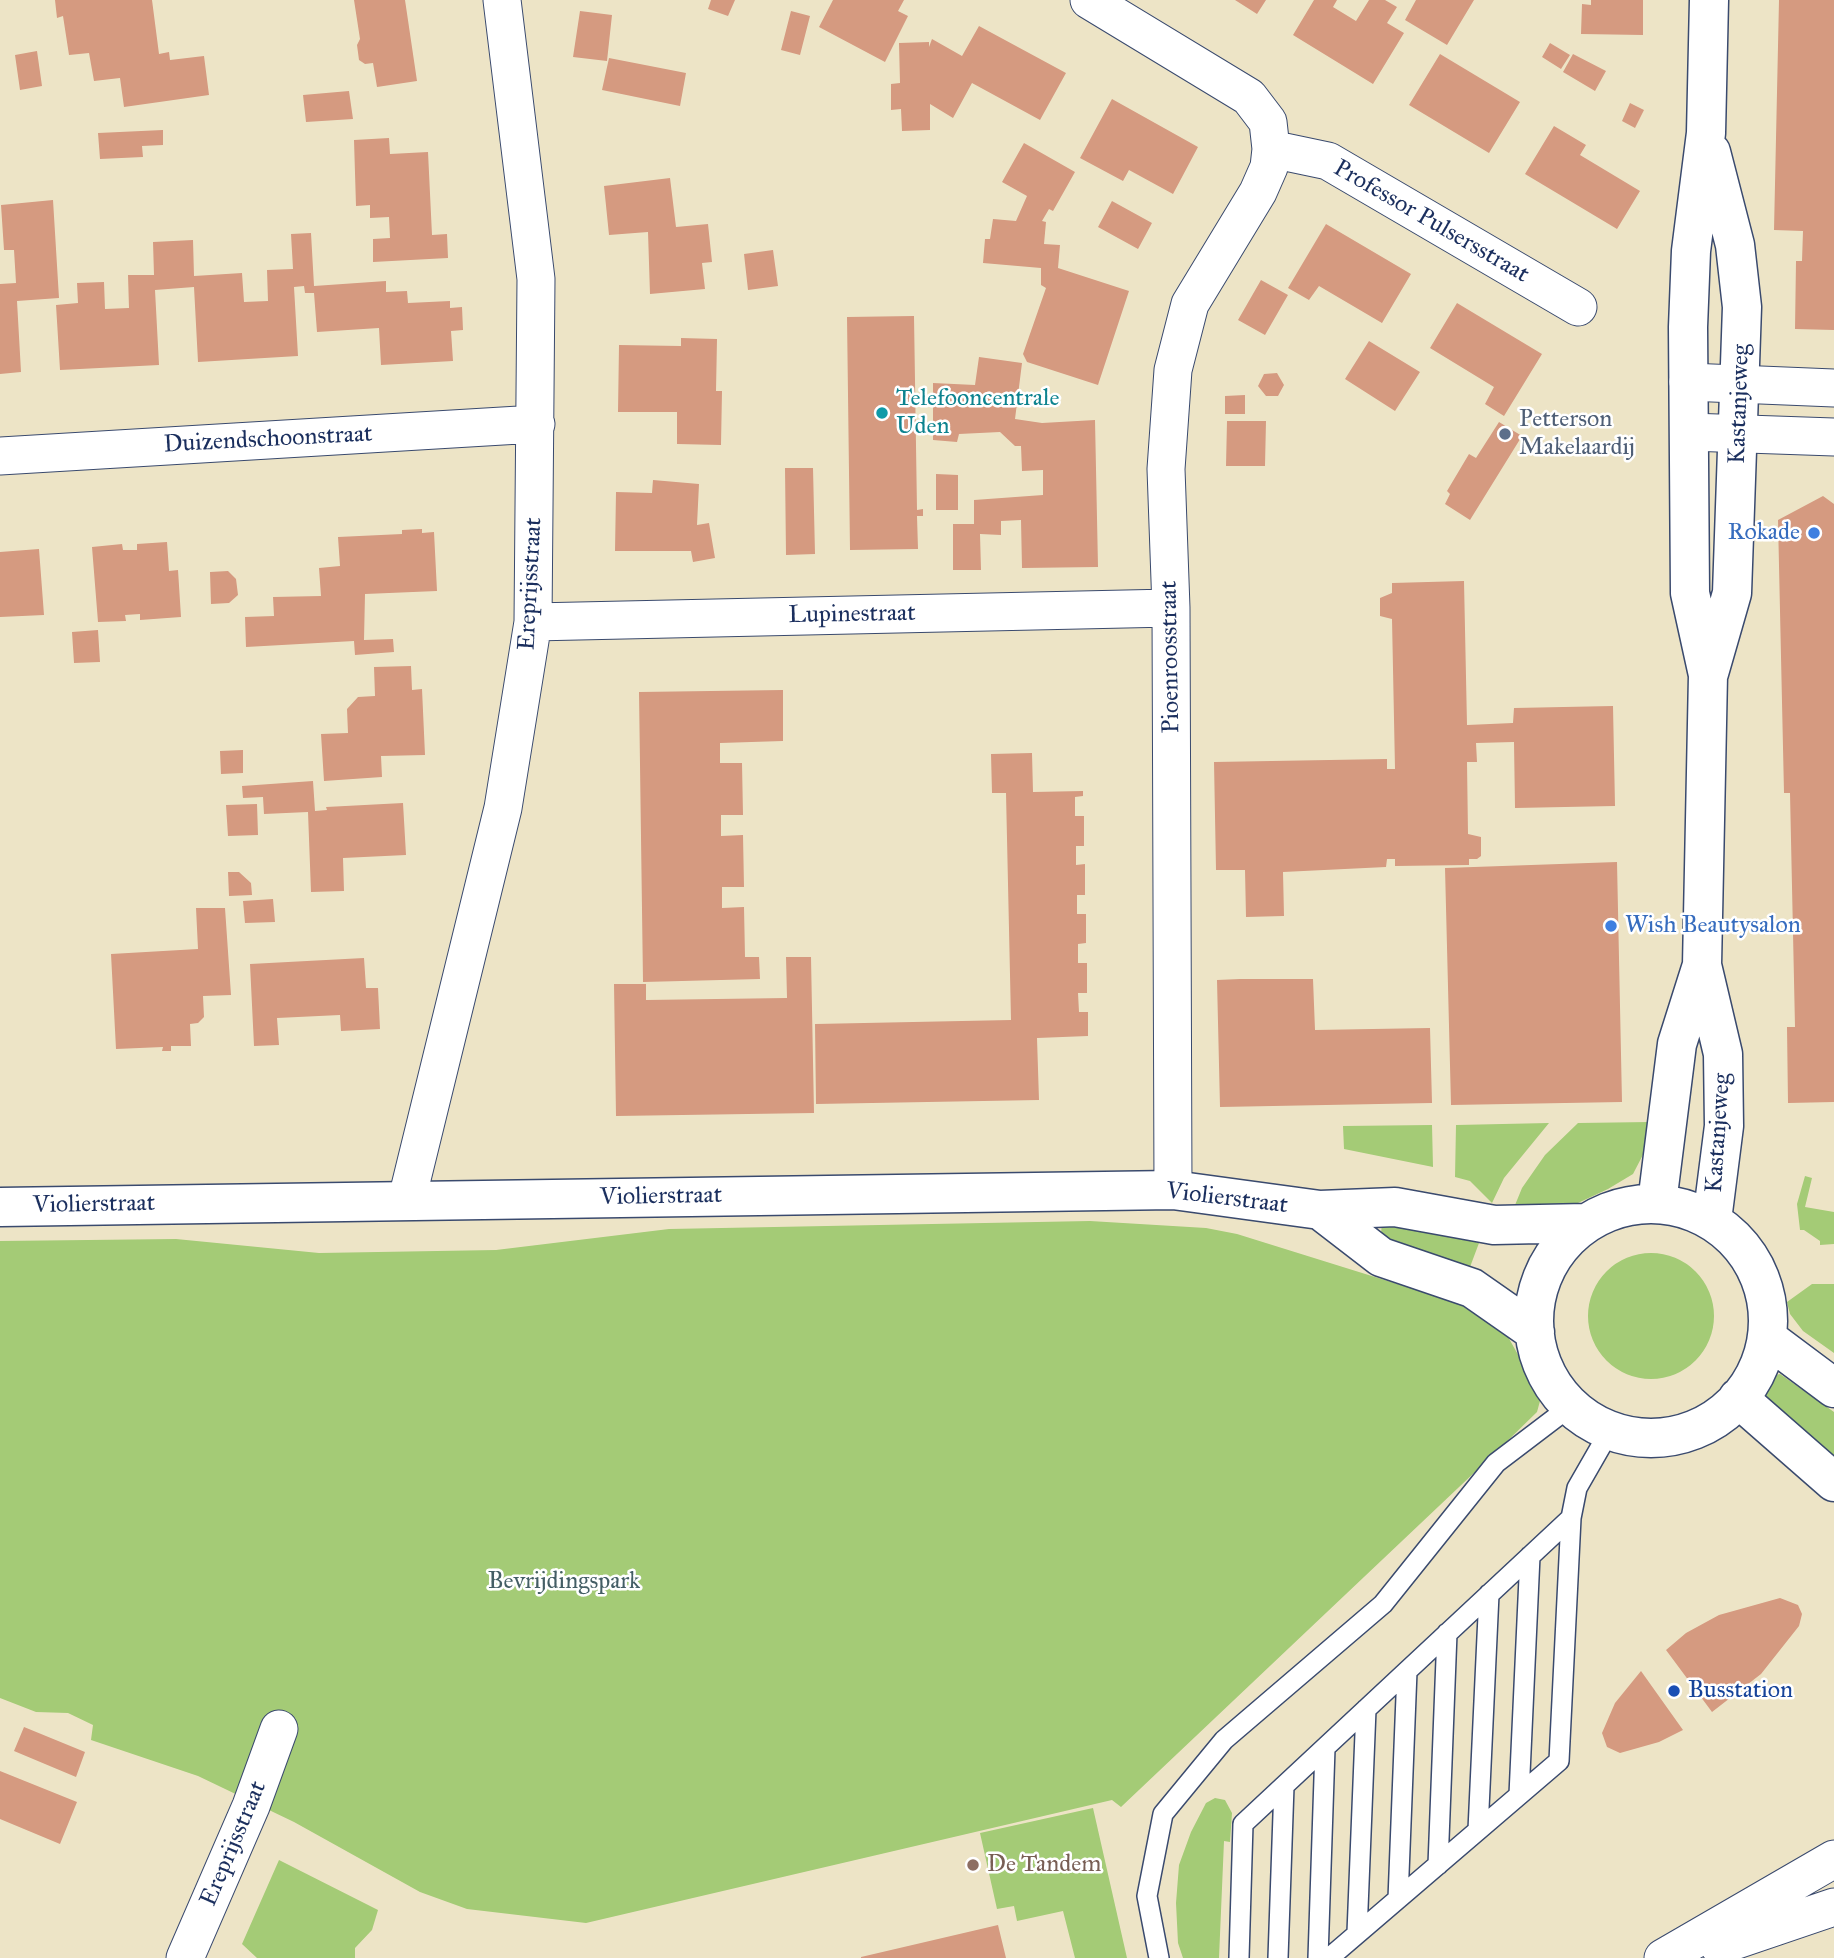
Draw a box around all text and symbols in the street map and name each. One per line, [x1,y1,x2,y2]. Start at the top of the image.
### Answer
street label: Professor Pulsersstraat [1328,154,1534,290]
street label: Kastanjeweg [1724,343,1756,465]
place label: Telefooncentrale Uden [896,385,1059,441]
marker: Telefooncentrale Uden [874,405,890,421]
place label: Petterson Makelaardij [1519,406,1635,462]
street label: Duizendschoonstraat [163,420,373,460]
marker: Petterson Makelaardij [1497,426,1513,442]
street label: Ereprijsstraat [513,517,549,651]
place label: Rokade [1728,519,1800,547]
marker: Rokade [1806,525,1822,541]
street label: Pioenroosstraat [1155,580,1187,734]
street label: Lupinestraat [788,599,916,631]
place label: Wish Beautysalon [1625,912,1801,940]
marker: Wish Beautysalon [1603,918,1619,934]
street label: Kastanjeweg [1700,1072,1738,1194]
street label: Violierstraat [1165,1177,1289,1221]
street label: Violierstraat [600,1182,722,1212]
street label: Violierstraat [33,1190,155,1220]
park label: Bevrijdingspark [488,1568,640,1596]
place label: Busstation [1688,1677,1793,1705]
marker: Busstation [1666,1683,1682,1699]
street label: Ereprijsstraat [195,1777,273,1911]
place label: De Tandem [987,1851,1101,1879]
marker: De Tandem [965,1857,981,1873]

